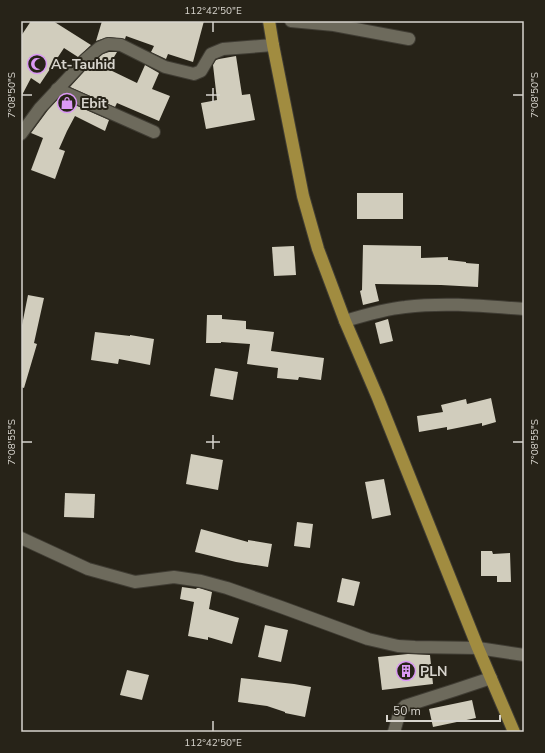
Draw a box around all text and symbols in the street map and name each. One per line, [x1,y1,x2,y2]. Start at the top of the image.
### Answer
text: 112°42'50"E [184,4,242,18]
mosque icon: At-Tauhid [26,53,48,75]
place label: At-Tauhid [51,55,115,74]
text: 7°08'50"S [5,72,19,118]
text: 7°08'50"S [528,72,542,118]
shop icon: Ebit [56,92,78,114]
place label: Ebit [81,94,107,113]
text: 7°08'55"S [5,419,19,465]
text: 7°08'55"S [528,419,542,465]
building icon: PLN [395,660,417,682]
place label: PLN [420,662,447,681]
scale bar [387,697,500,723]
text: 50 m [393,703,421,719]
text: 112°42'50"E [184,736,242,750]

